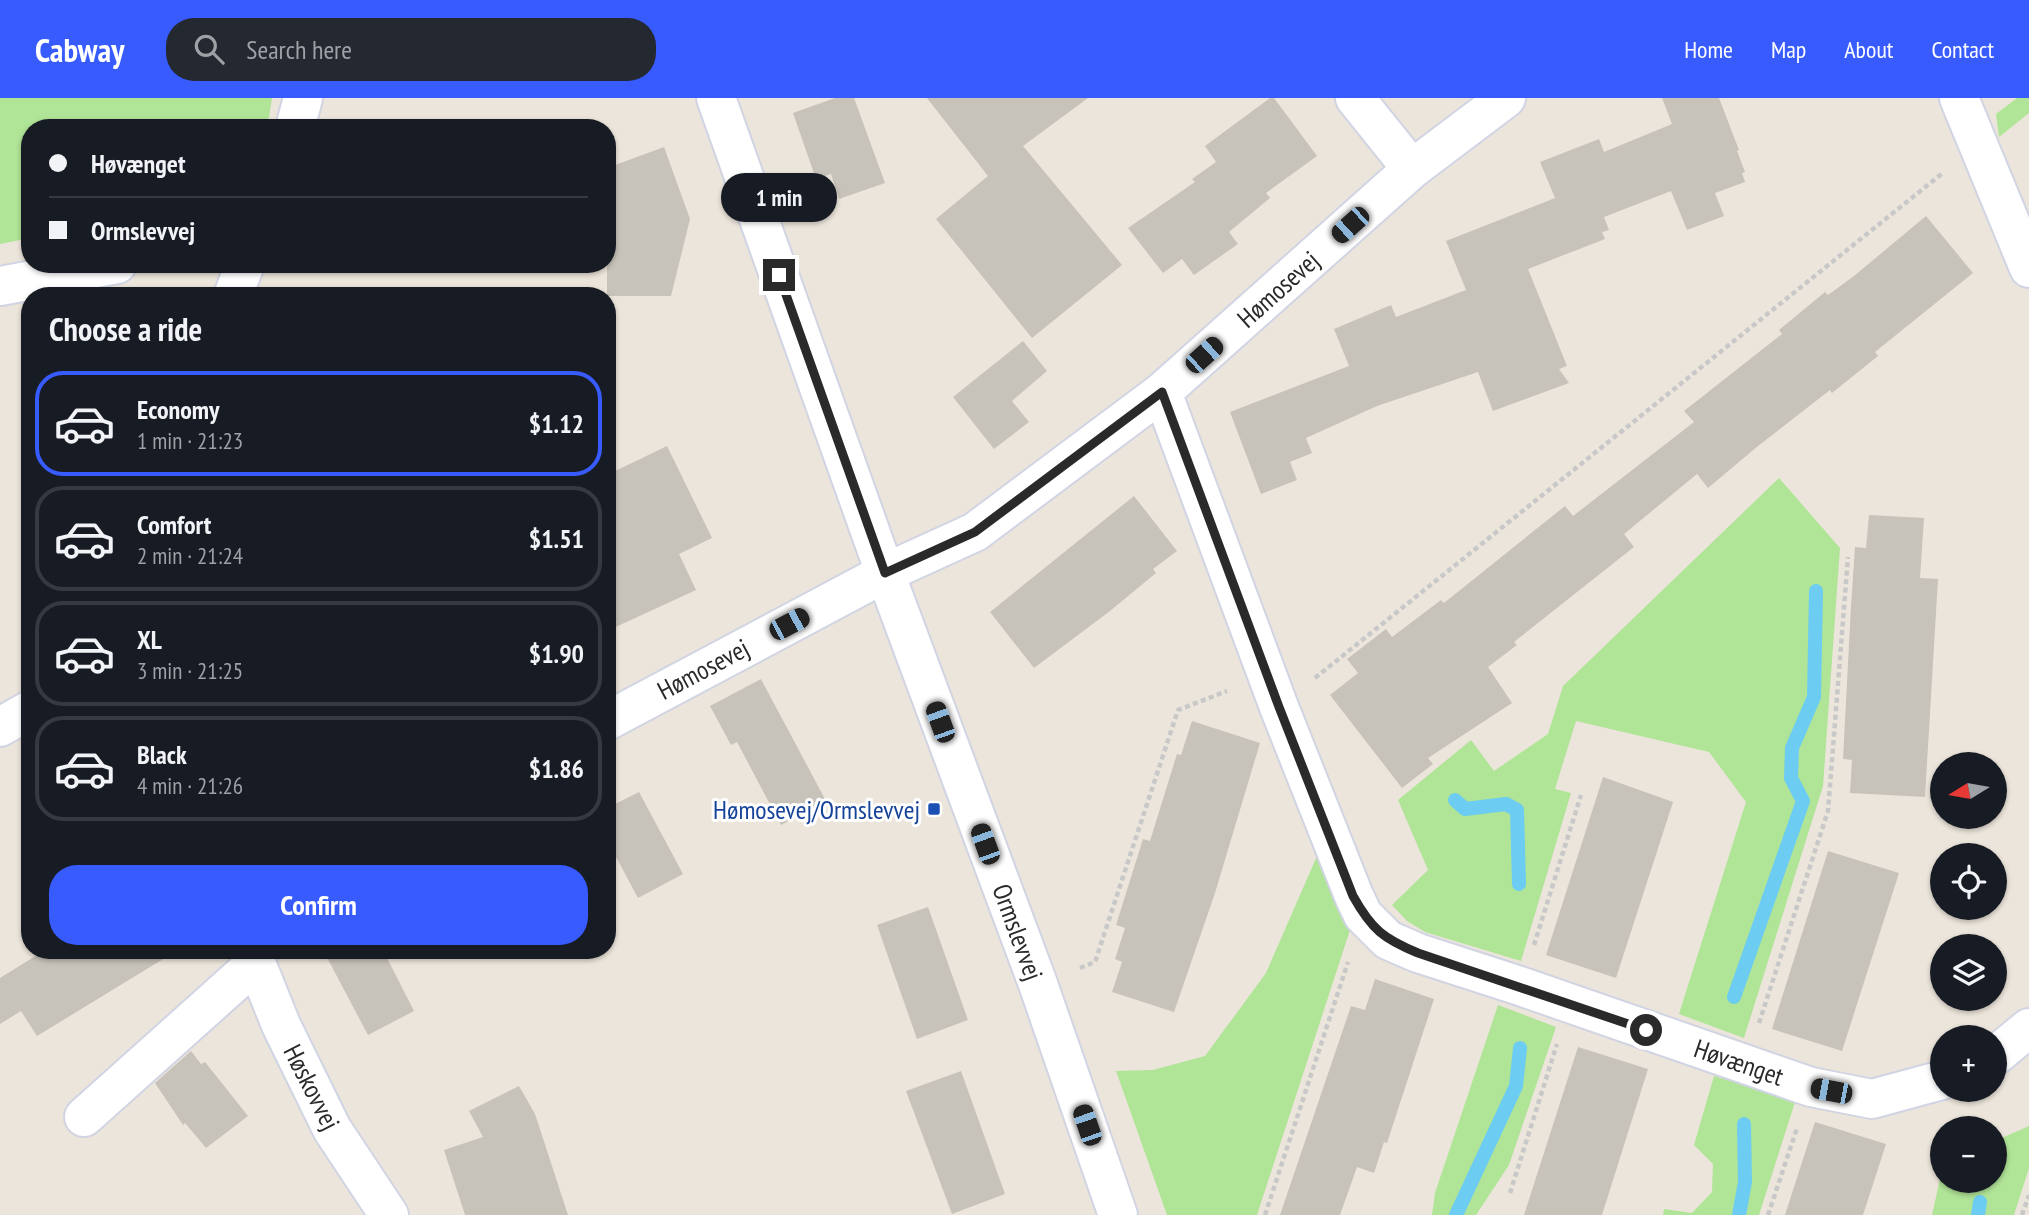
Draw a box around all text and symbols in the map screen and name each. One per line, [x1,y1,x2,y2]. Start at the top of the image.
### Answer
search box [166,18,656,81]
text: Cabway [35,28,124,71]
icon: search [190,30,228,68]
text: Search here [246,33,352,66]
text: Home [1684,34,1733,65]
text: Map [1771,34,1806,65]
text: About [1844,34,1893,65]
text: Contact [1931,34,1994,65]
text: Høvænget [91,147,185,180]
callout: 1 min [721,174,837,222]
text: 1 min [756,183,802,212]
car [1328,203,1373,247]
text: Ormslevvej [91,214,195,247]
street label: Hømosevej [1230,244,1326,334]
route end [763,259,795,291]
text: Choose a ride [49,308,202,350]
car [1182,333,1227,377]
icon: car [53,392,116,455]
text: Economy [137,393,219,426]
text: $1.12 [529,407,584,440]
text: 1 min · 21:23 [137,426,243,455]
icon: car [53,507,116,570]
text: Comfort [137,508,211,541]
text: $1.51 [529,522,584,555]
text: 2 min · 21:24 [137,541,243,570]
car [766,605,813,643]
icon: car [53,622,116,685]
text: XL [137,623,162,656]
street label: Hømosevej [652,631,754,707]
text: $1.90 [529,637,584,670]
text: 3 min · 21:25 [137,656,243,685]
car [923,699,958,745]
icon: car [53,737,116,800]
text: Black [137,738,187,771]
text: $1.86 [529,752,584,785]
north arrow [1930,752,2007,830]
map controls [1930,752,2007,1193]
text: 4 min · 21:26 [137,771,243,800]
place label: Hømosevej/Ormslevvej [713,793,920,826]
marker: Hømosevej/Ormslevvej [926,801,942,817]
car [968,821,1003,867]
button: locate [1930,843,2007,920]
button: Confirm [49,865,588,945]
street label: Ormslevvej [985,879,1051,985]
button: layers [1930,934,2007,1011]
route start [1630,1014,1662,1046]
button: + [1930,1025,2007,1102]
street label: Høvænget [1690,1031,1788,1093]
street label: Høskovvej [276,1039,348,1135]
car [1809,1077,1854,1105]
car [1071,1102,1104,1148]
button: − [1930,1116,2007,1193]

